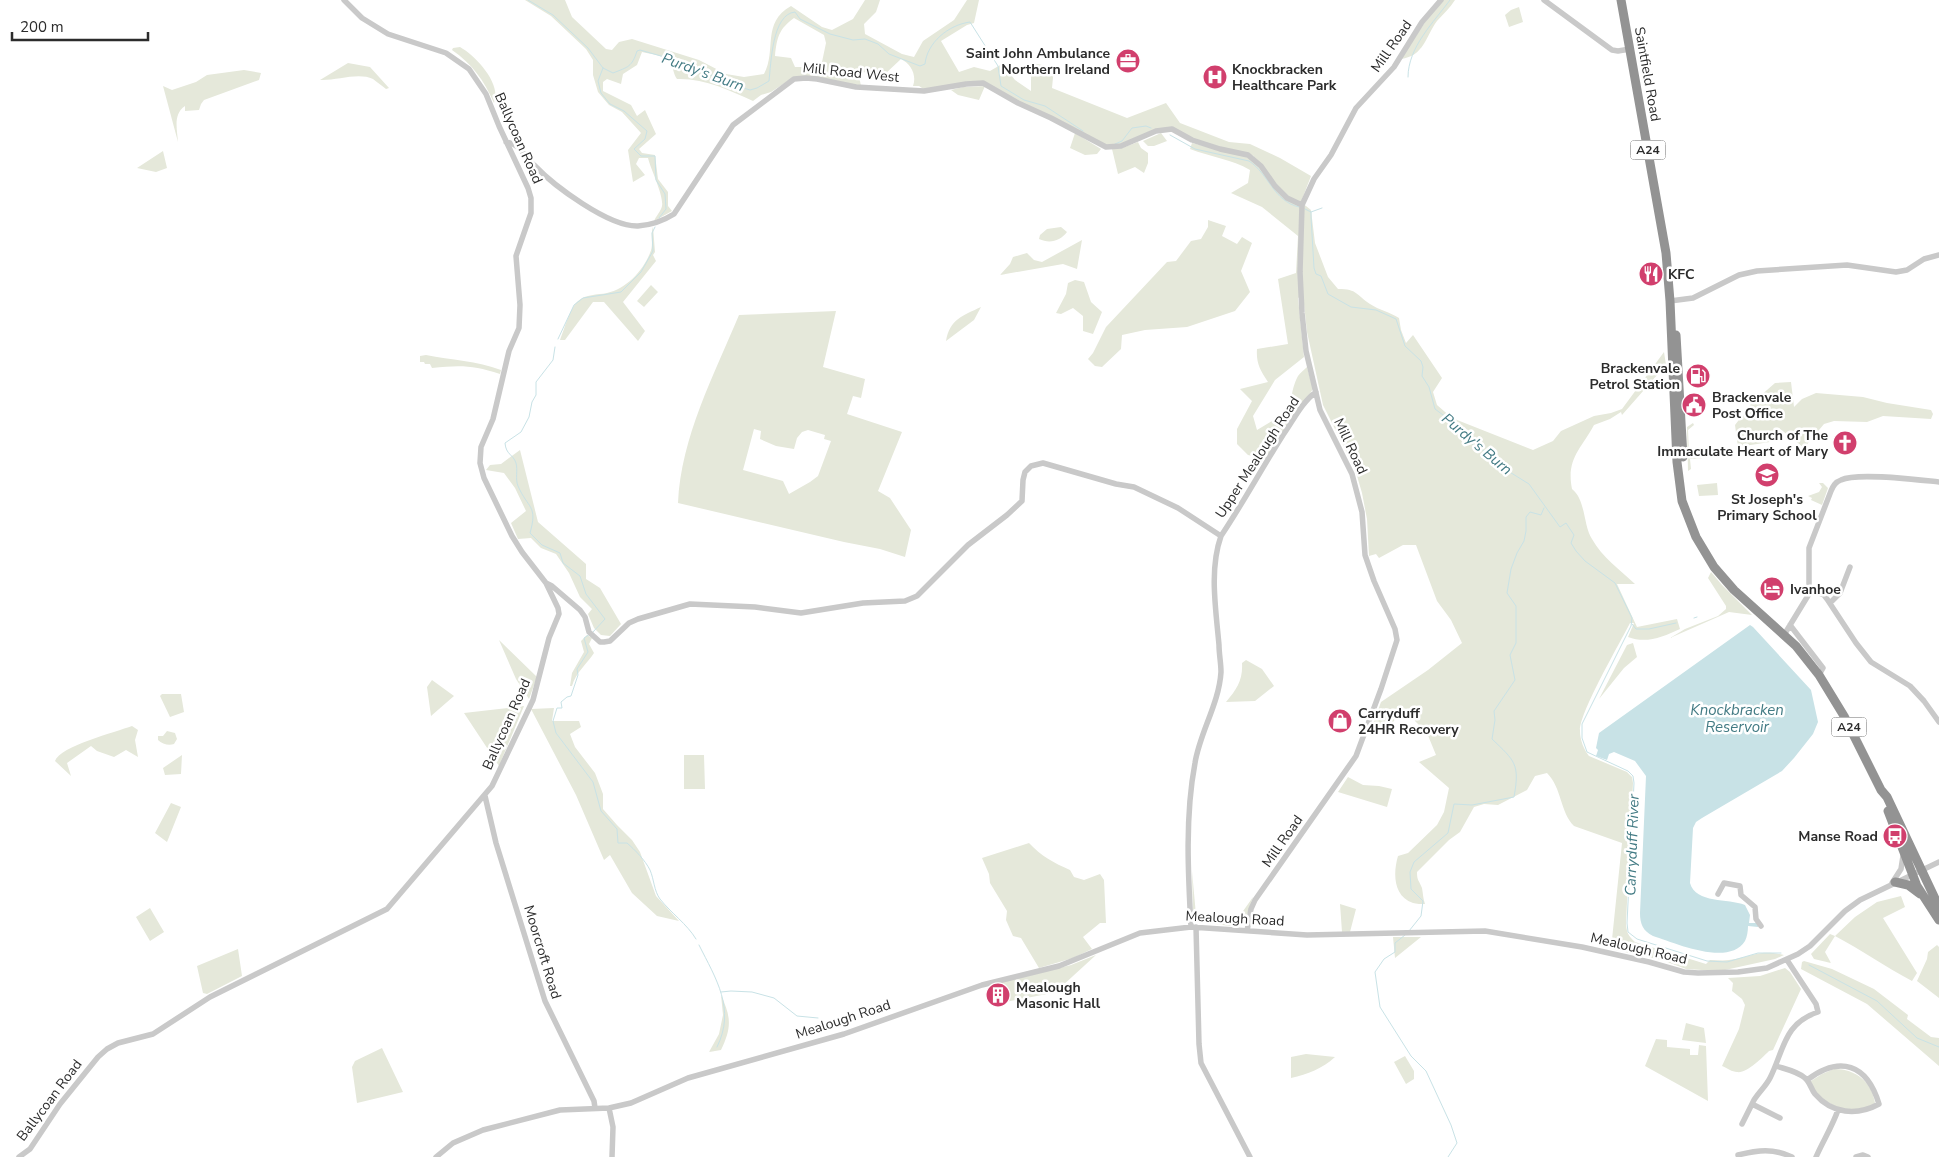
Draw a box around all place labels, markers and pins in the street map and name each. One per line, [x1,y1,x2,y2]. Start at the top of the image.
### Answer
place label: Saint John Ambulance Northern Ireland [966,44,1110,79]
office icon: Saint John Ambulance Northern Ireland [1115,48,1141,74]
place label: Knockbracken Healthcare Park [1232,60,1337,95]
hospital icon: Knockbracken Healthcare Park [1202,64,1228,90]
restaurant icon: KFC [1638,261,1664,287]
place label: KFC [1668,265,1695,284]
place label: Brackenvale Petrol Station [1590,359,1680,394]
fuel station icon: Brackenvale Petrol Station [1685,363,1711,389]
place label: Brackenvale Post Office [1712,388,1792,423]
public building icon: Brackenvale Post Office [1681,392,1707,418]
place label: Church of The Immaculate Heart of Mary [1657,426,1829,461]
church icon: Church of The Immaculate Heart of Mary [1832,430,1858,456]
school or university icon: St Joseph's Primary School [1754,462,1780,488]
place label: St Joseph's Primary School [1717,490,1817,525]
hotel icon: Ivanhoe [1759,576,1785,602]
place label: Ivanhoe [1790,580,1841,599]
place label: Carryduff 24HR Recovery [1358,704,1459,739]
shop icon: Carryduff 24HR Recovery [1327,708,1353,734]
bus stop icon: Manse Road [1882,823,1908,849]
place label: Manse Road [1798,827,1878,846]
place label: Mealough Masonic Hall [1016,978,1101,1013]
building icon: Mealough Masonic Hall [985,982,1011,1008]

